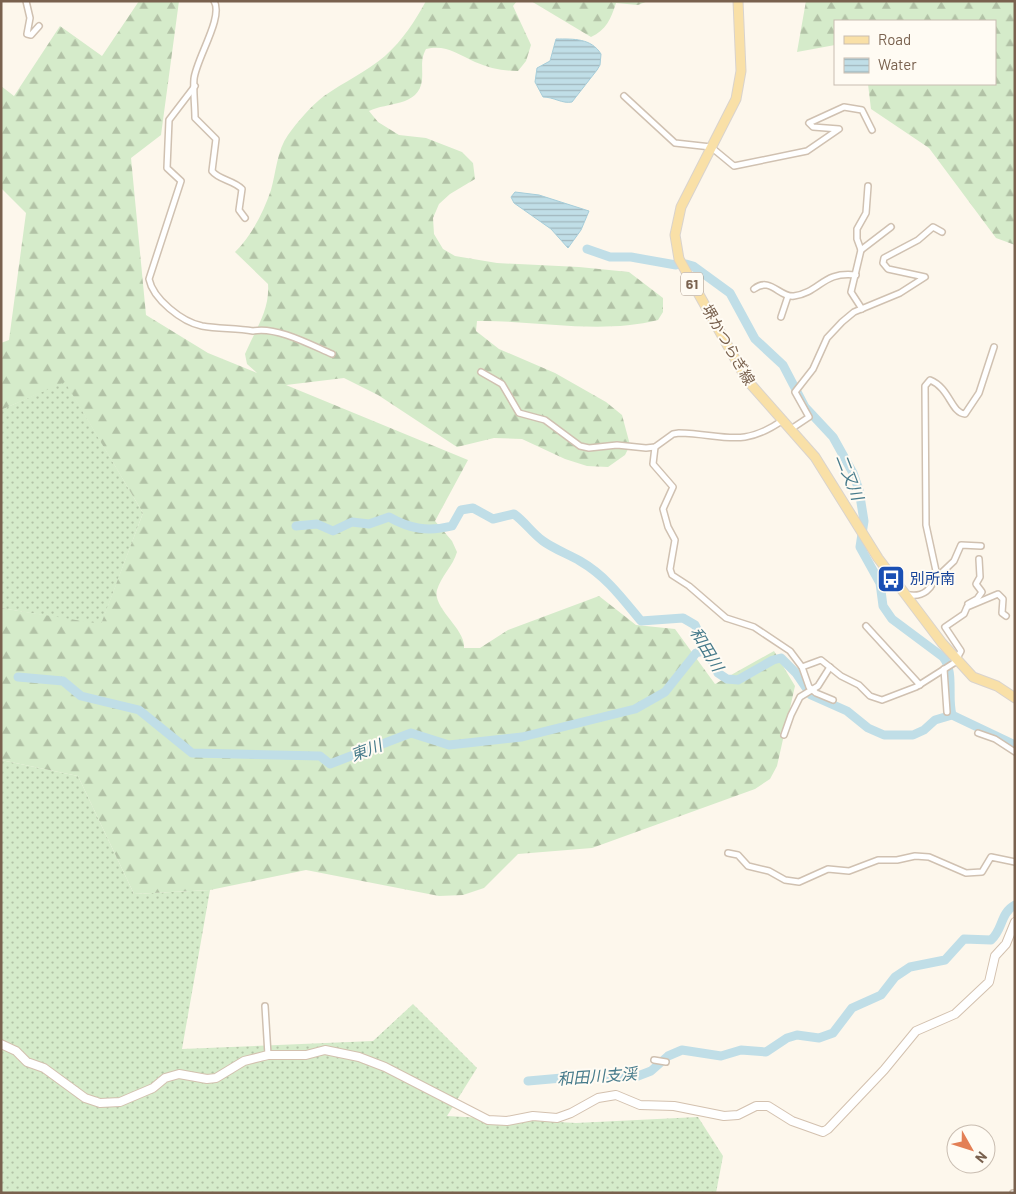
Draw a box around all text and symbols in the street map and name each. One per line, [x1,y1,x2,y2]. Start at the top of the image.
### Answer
legend [834,20,996,85]
text: Road [878,30,911,48]
text: Water [878,55,917,73]
road number: 61 [681,272,703,296]
street label: 堺かつらぎ線 [699,301,759,388]
water label: 二又川 [833,451,869,504]
bus stop icon: 別所南 [876,564,906,594]
place label: 別所南 [910,569,955,587]
water label: 和田川 [687,623,729,676]
water label: 東川 [347,734,386,764]
water label: 和田川支渓 [556,1063,640,1088]
north arrow [946,1124,996,1174]
text: N [972,1149,991,1166]

